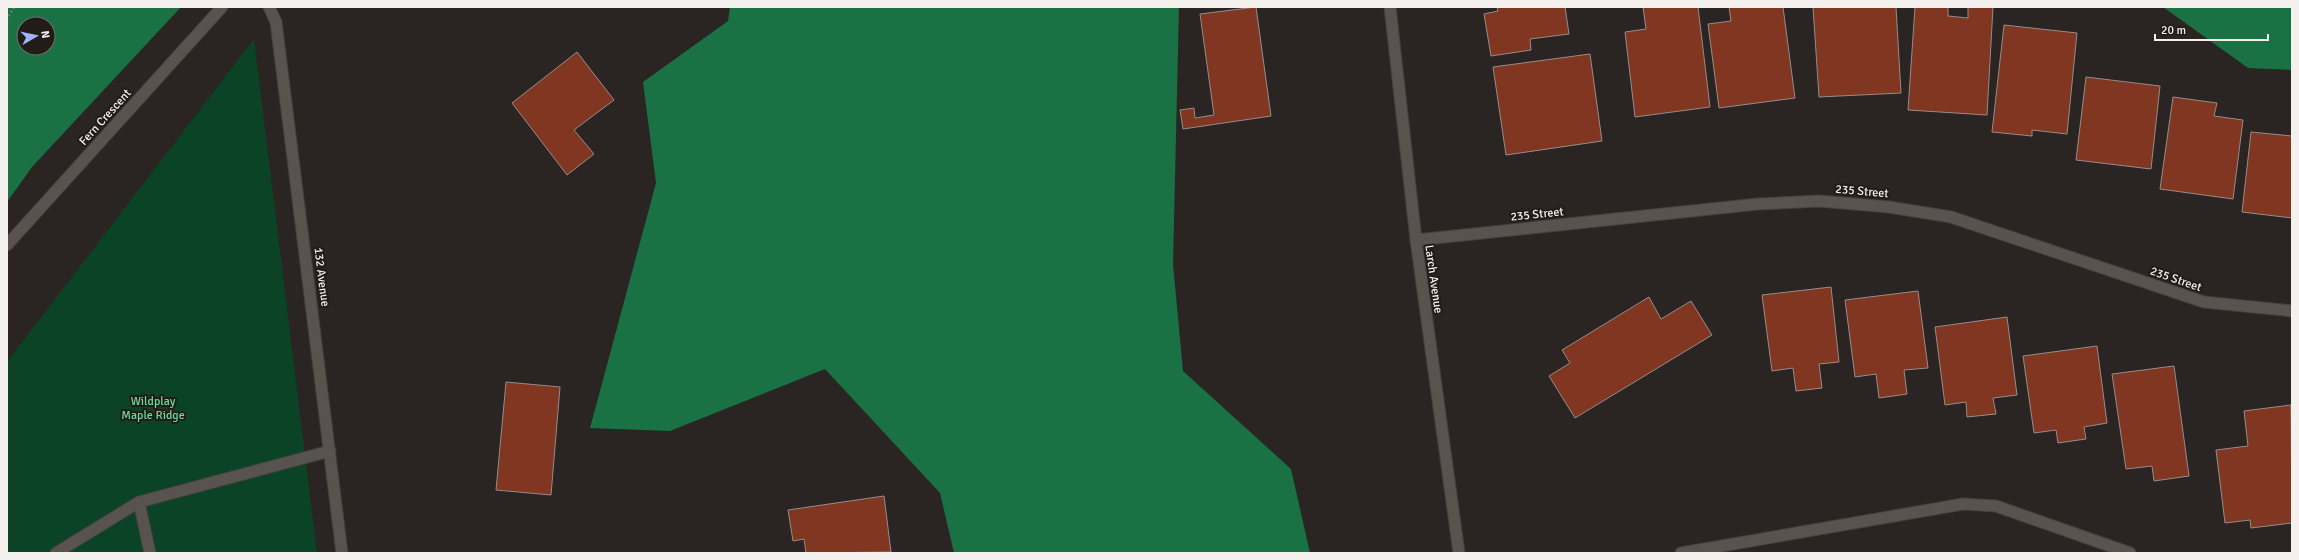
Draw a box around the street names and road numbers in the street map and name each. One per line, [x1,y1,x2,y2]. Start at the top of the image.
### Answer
street label: Fern Crescent [76,86,135,149]
street label: 235 Street [1835,182,1889,201]
street label: 235 Street [1510,204,1564,225]
street label: Larch Avenue [1421,244,1446,314]
street label: 132 Avenue [310,247,333,308]
street label: 235 Street [2148,264,2204,295]

